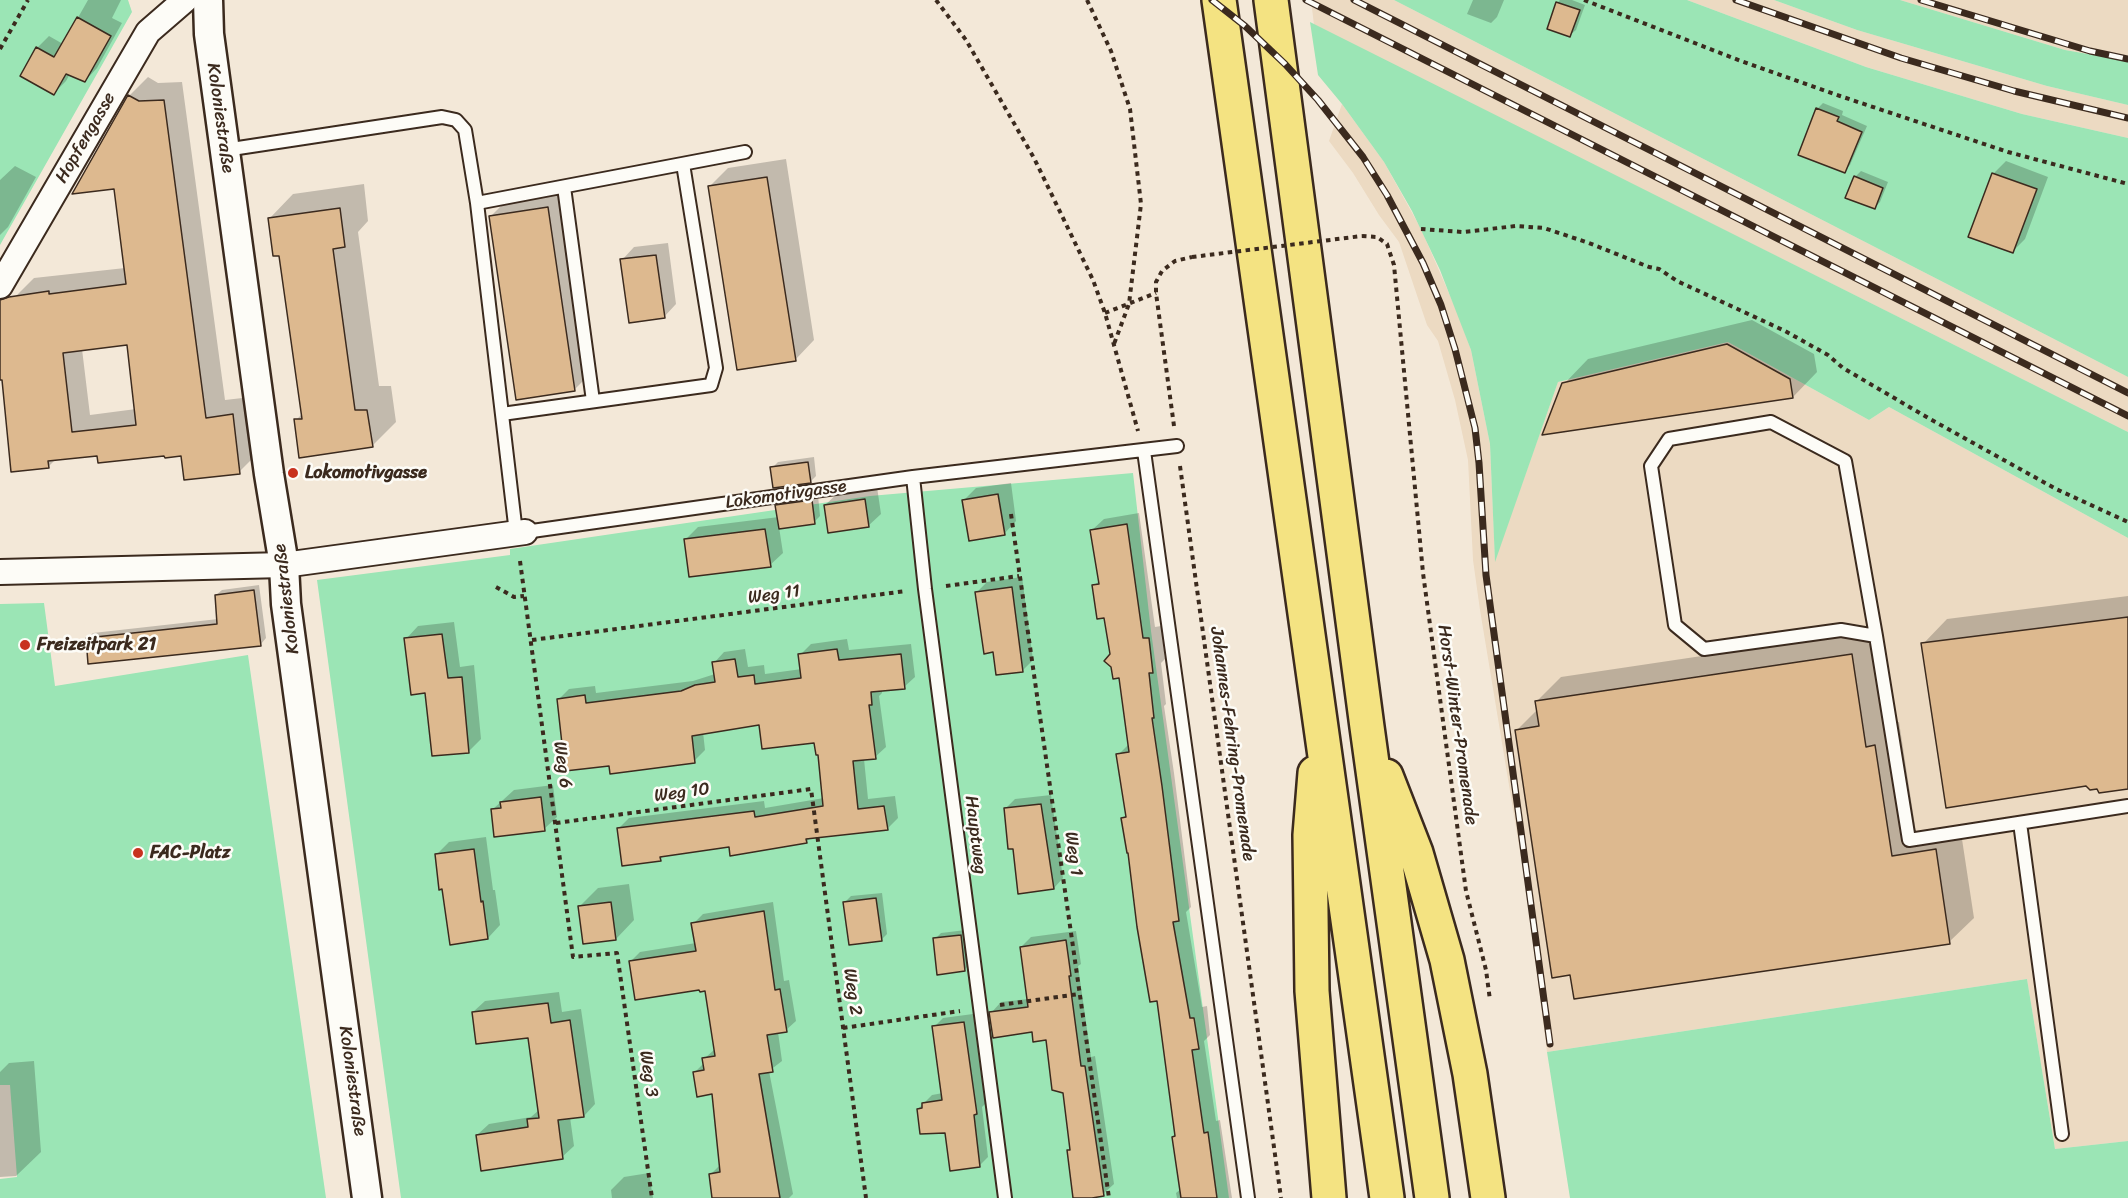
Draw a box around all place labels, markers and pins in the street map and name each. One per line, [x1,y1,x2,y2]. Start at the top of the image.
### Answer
place label: Lokomotivgasse [305,462,427,484]
marker: Lokomotivgasse [286,466,300,480]
place label: Freizeitpark 21 [37,634,156,656]
marker: Freizeitpark 21 [18,638,32,652]
place label: FAC-Platz [150,842,231,864]
marker: FAC-Platz [131,846,145,860]

